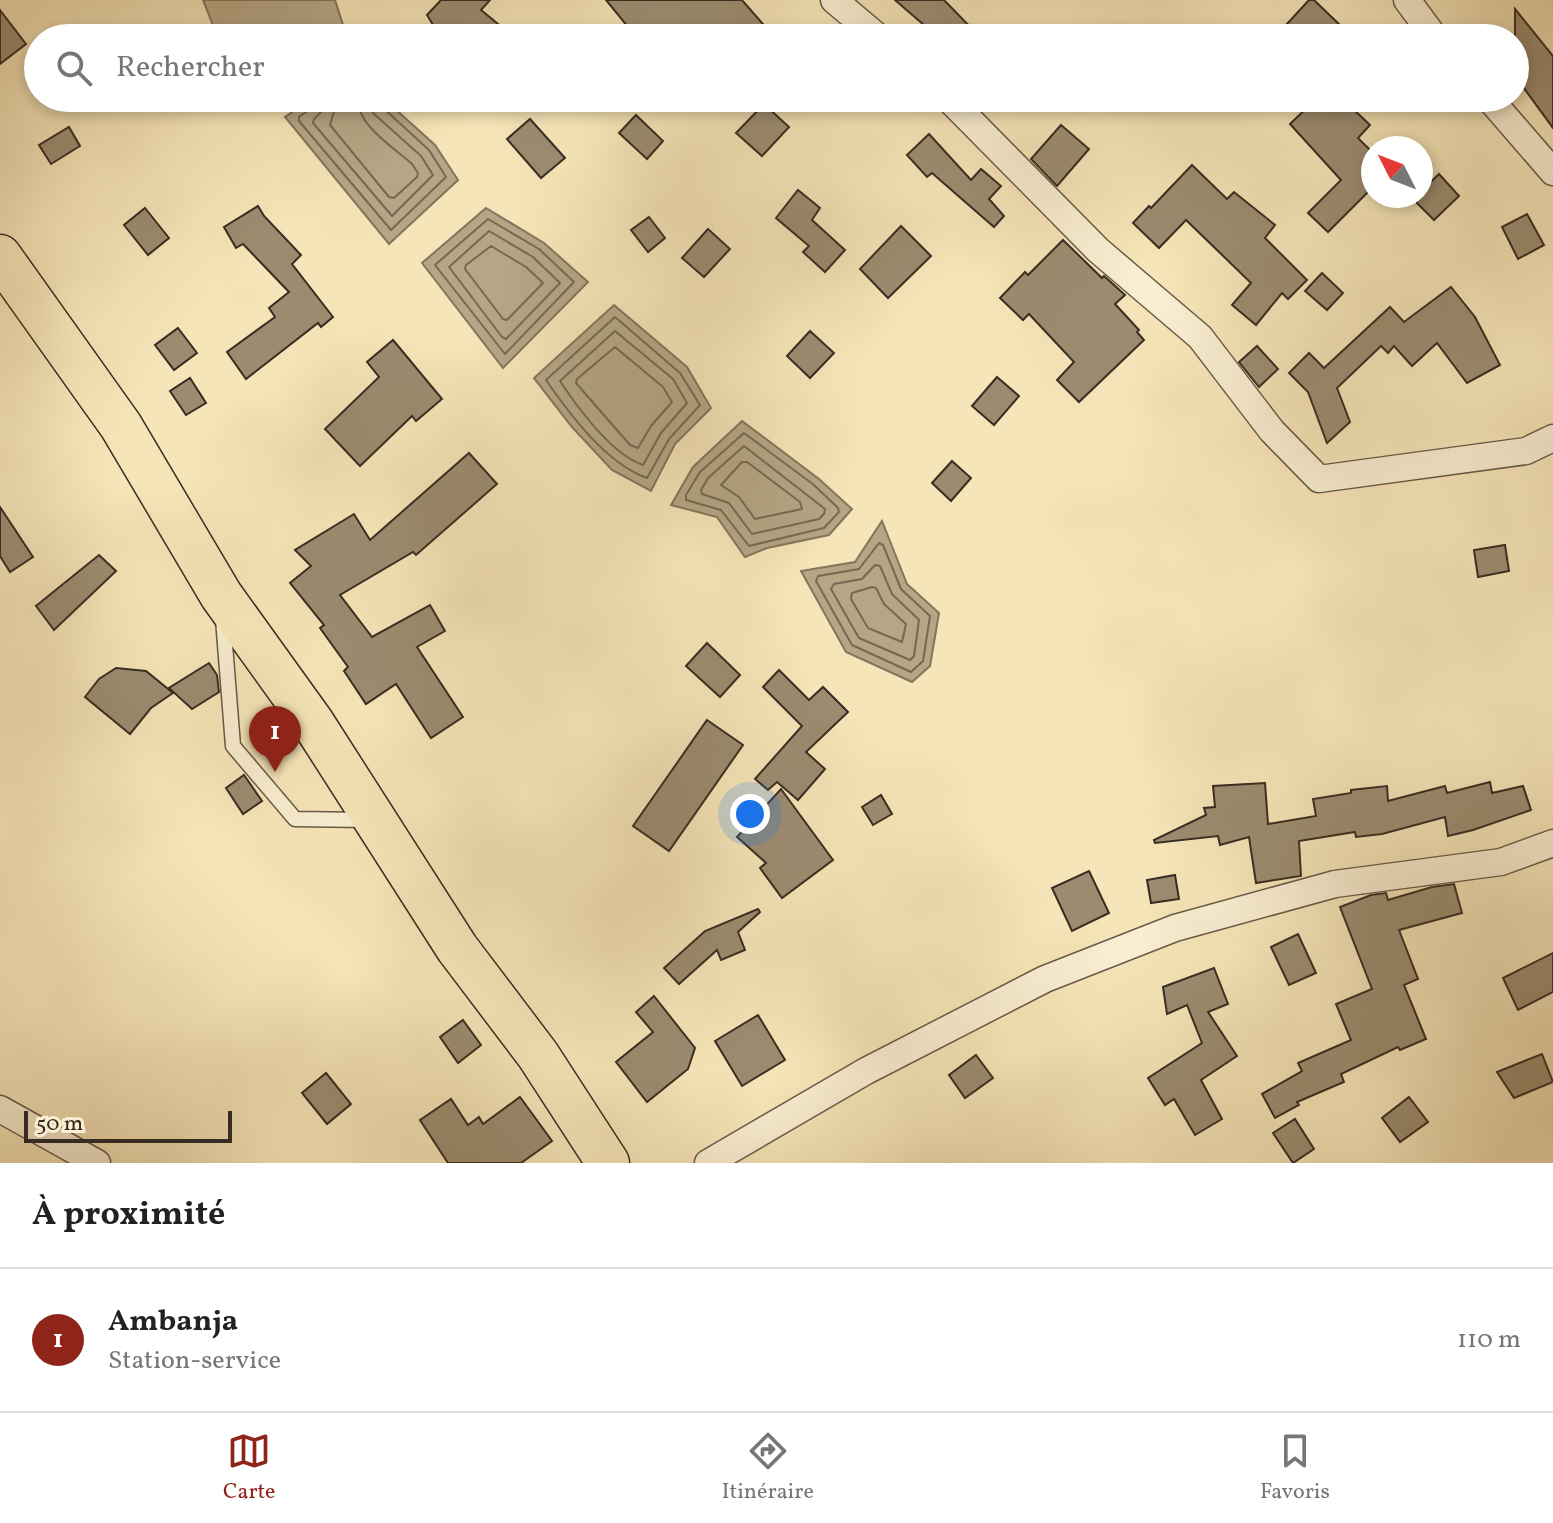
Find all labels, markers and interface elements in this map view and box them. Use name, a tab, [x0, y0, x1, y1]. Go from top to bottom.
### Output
search box	[24, 24, 1529, 112]
icon: search	[52, 46, 96, 90]
text: Rechercher	[116, 47, 265, 89]
north arrow	[1361, 136, 1433, 208]
pin: 1	[249, 706, 301, 772]
your location	[730, 794, 770, 834]
scale bar	[24, 1107, 232, 1143]
text: 50 m	[36, 1109, 83, 1140]
text: À proximité	[32, 1192, 225, 1239]
text: Ambanja	[108, 1301, 238, 1343]
text: 1	[53, 1322, 63, 1358]
text: 110 m	[1457, 1322, 1521, 1358]
text: Station-service	[108, 1343, 281, 1379]
tab: Carte	[223, 1429, 276, 1508]
tab: Itinéraire	[722, 1429, 814, 1508]
tab: Favoris	[1260, 1429, 1330, 1508]

